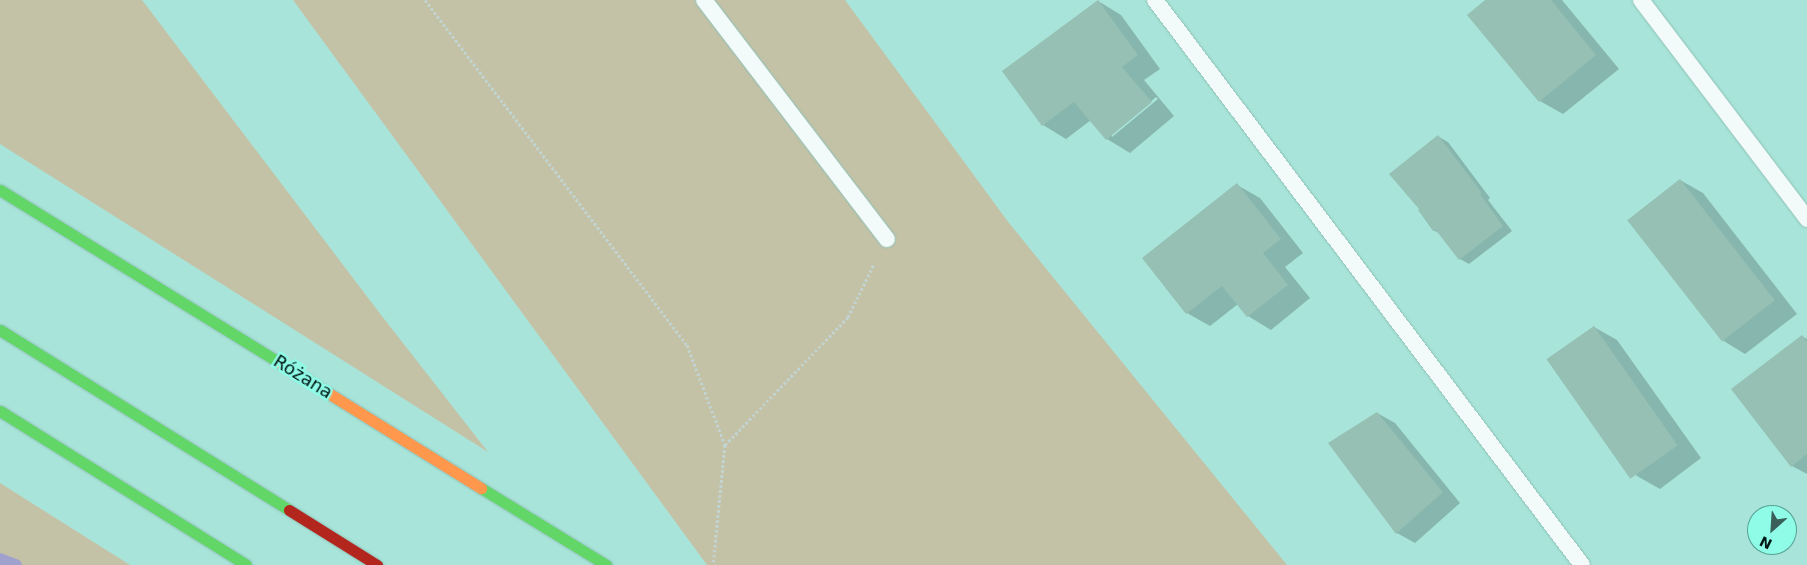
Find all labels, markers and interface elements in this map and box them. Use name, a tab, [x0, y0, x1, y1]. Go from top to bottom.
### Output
street label: Różana	[269, 350, 337, 404]
north arrow	[1747, 505, 1797, 555]
text: N	[1757, 533, 1775, 552]

